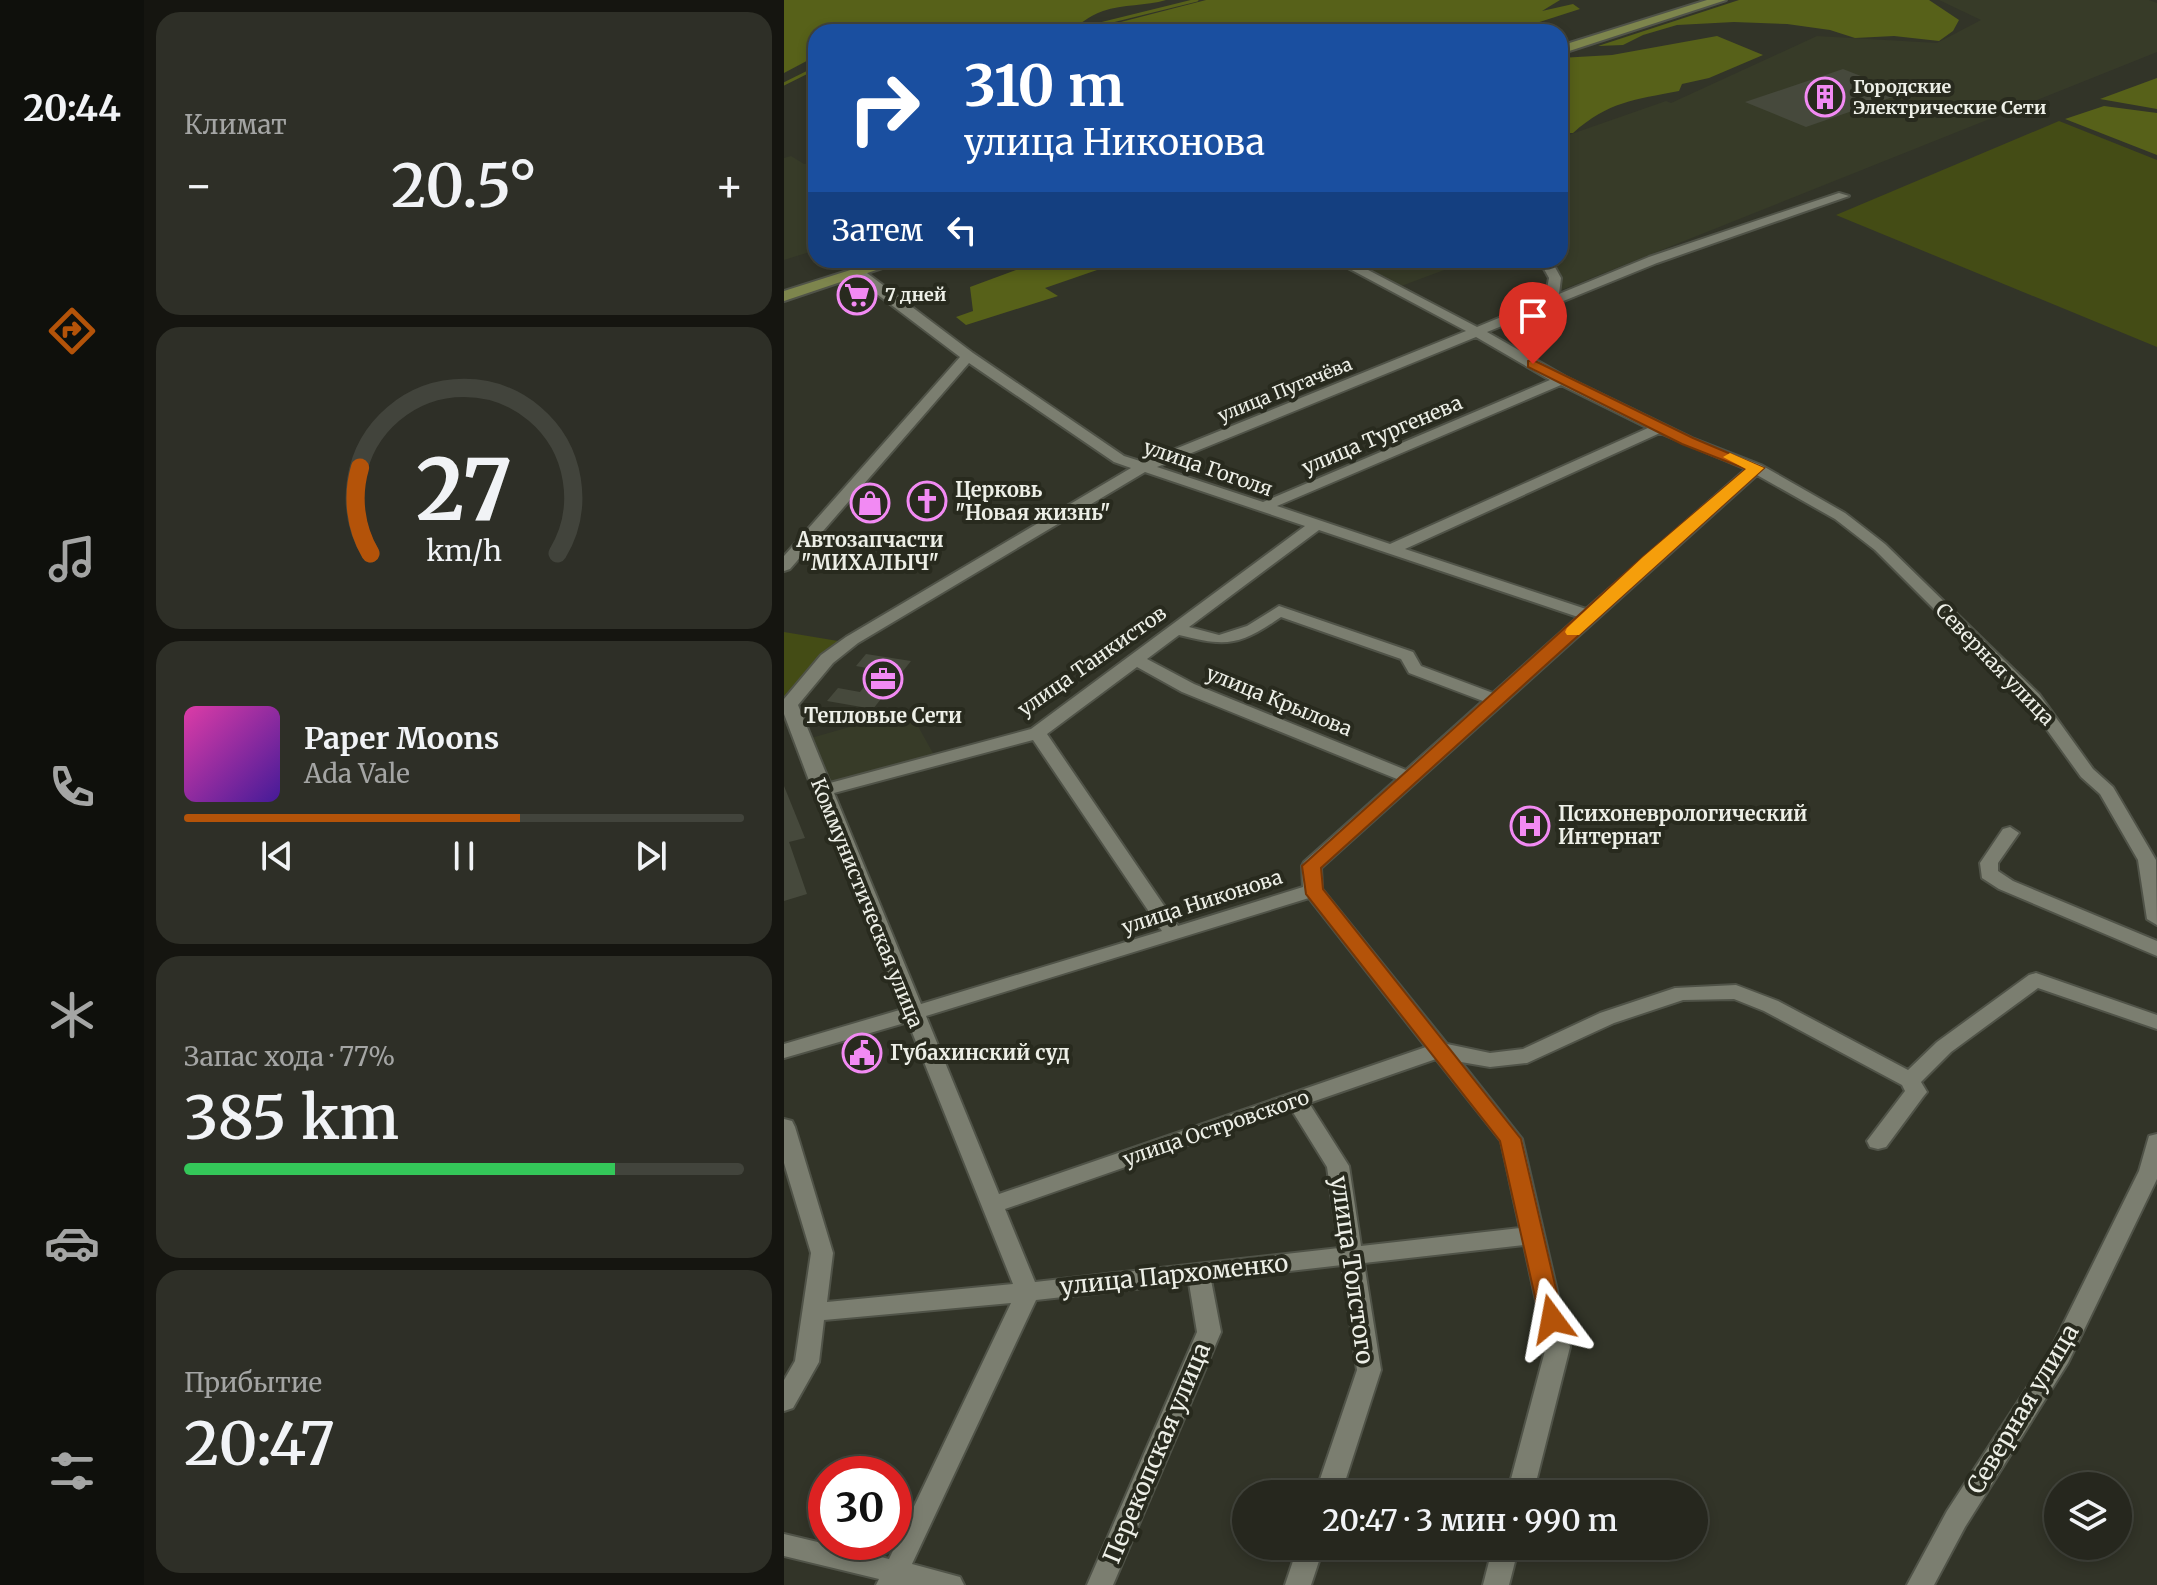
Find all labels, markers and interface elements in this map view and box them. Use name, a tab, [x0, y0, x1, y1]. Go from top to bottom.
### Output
text: 310 m	[964, 51, 1124, 121]
icon: right	[832, 56, 936, 160]
place label: Городские Электрические Сети	[1853, 75, 2047, 119]
building icon: Городские Электрические Сети	[1804, 76, 1846, 118]
text: 20:44	[23, 86, 121, 131]
text: Климат	[184, 108, 287, 141]
text: улица Никонова	[964, 120, 1265, 165]
text: 20.5°	[391, 148, 537, 223]
text: −	[184, 158, 213, 213]
text: +	[715, 158, 744, 213]
icon: left	[940, 208, 984, 252]
text: Затем	[832, 211, 924, 249]
supermarket icon: 7 дней	[836, 274, 878, 316]
pin	[1499, 282, 1567, 364]
place label: 7 дней	[885, 283, 947, 306]
icon: arrive	[1511, 294, 1555, 338]
icon: directions	[44, 303, 100, 359]
street label: улица Пугачёва	[1214, 352, 1356, 427]
street label: улица Тургенева	[1298, 389, 1466, 480]
street label: улица Гоголя	[1140, 434, 1276, 501]
text: 27	[416, 437, 512, 542]
place label: Церковь "Новая жизнь"	[955, 477, 1111, 525]
church icon: Церковь "Новая жизнь"	[906, 480, 948, 522]
shop icon: Автозапчасти "МИХАЛЫЧ"	[849, 482, 891, 524]
place label: Автозапчасти "МИХАЛЫЧ"	[795, 527, 944, 575]
icon: music	[44, 531, 100, 587]
text: km/h	[426, 533, 502, 569]
street label: Северная улица	[1931, 597, 2060, 730]
street label: улица Танкистов	[1013, 600, 1171, 721]
office icon: Тепловые Сети	[862, 658, 904, 700]
street label: улица Крылова	[1203, 660, 1356, 741]
place label: Тепловые Сети	[804, 703, 962, 728]
text: Paper Moons	[304, 719, 499, 757]
text: Ada Vale	[304, 757, 410, 790]
icon: phone	[44, 759, 100, 815]
street label: Коммунистическая улица	[806, 774, 929, 1032]
place label: Психоневрологический Интернат	[1558, 801, 1807, 849]
hospital icon: Психоневрологический Интернат	[1509, 805, 1551, 847]
icon: previous	[255, 834, 299, 878]
icon: pause	[442, 834, 486, 878]
icon: next	[629, 834, 673, 878]
street label: улица Никонова	[1118, 864, 1286, 939]
icon: climate	[44, 987, 100, 1043]
public building icon: Губахинский суд	[841, 1032, 883, 1074]
text: Запас хода · 77%	[184, 1040, 395, 1073]
place label: Губахинский суд	[890, 1040, 1070, 1065]
text: 385 km	[184, 1080, 399, 1155]
street label: улица Островского	[1119, 1084, 1313, 1171]
street label: улица Толстого	[1324, 1174, 1381, 1366]
icon: car	[44, 1215, 100, 1271]
street label: улица Пархоменко	[1058, 1247, 1290, 1302]
position arrow	[1510, 1277, 1594, 1361]
street label: Северная улица	[1960, 1318, 2086, 1499]
street label: Перекопская улица	[1096, 1338, 1217, 1568]
text: Прибытие	[184, 1366, 322, 1399]
text: 20:47	[184, 1406, 335, 1481]
icon: filters	[44, 1443, 100, 1499]
speed limit sign: 30	[808, 1456, 912, 1560]
map controls	[2044, 1472, 2132, 1560]
button: layers	[2044, 1472, 2132, 1560]
text: 20:47 · 3 мин · 990 m	[1322, 1501, 1618, 1539]

